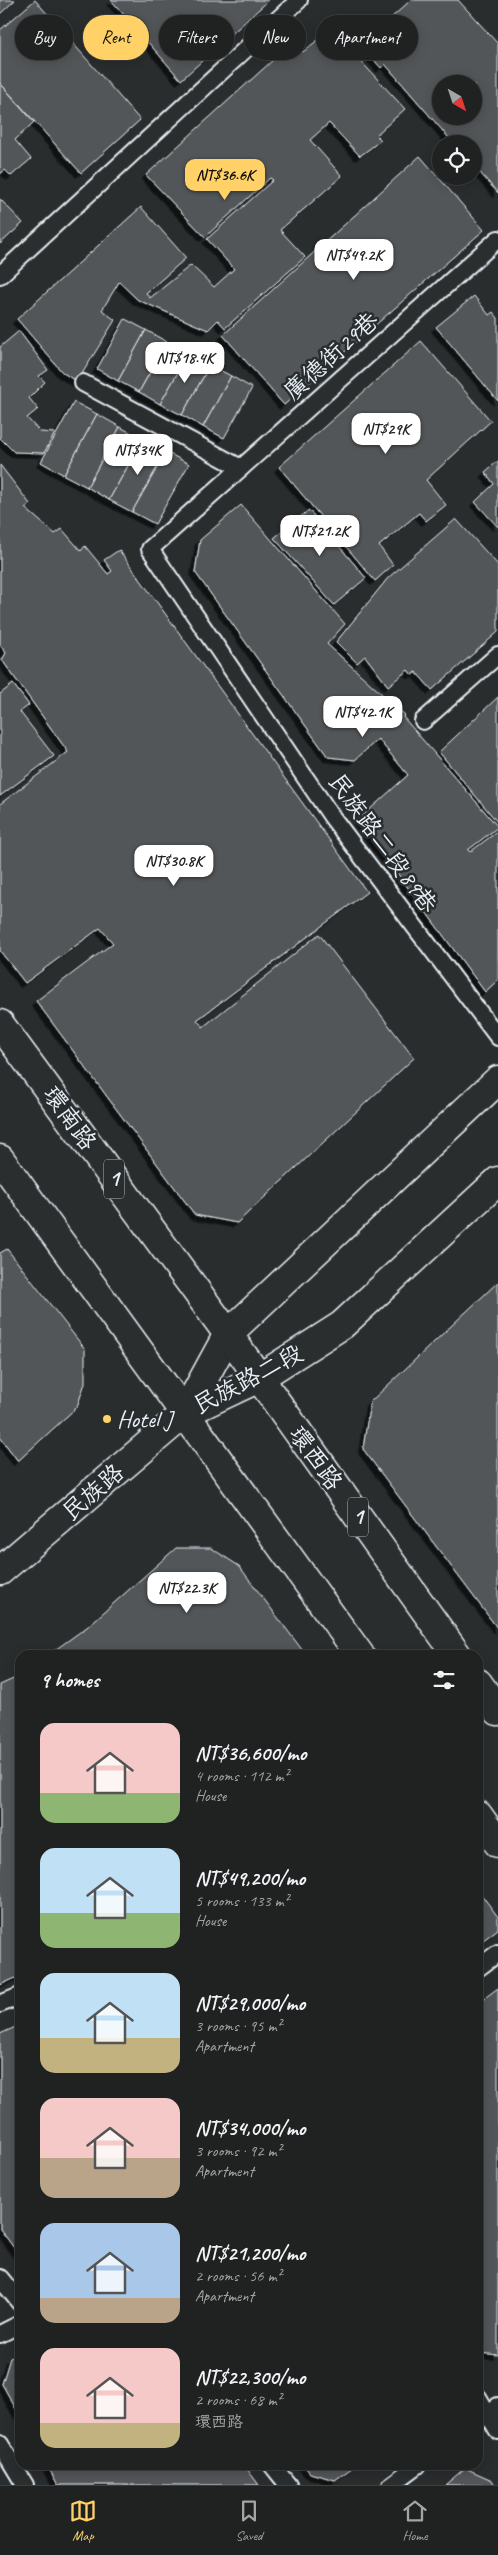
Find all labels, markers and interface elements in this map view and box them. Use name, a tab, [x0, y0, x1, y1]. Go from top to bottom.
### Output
chip: Buy	[15, 15, 73, 60]
chip: Rent	[83, 15, 149, 60]
chip: Filters	[159, 15, 234, 60]
chip: New	[244, 15, 306, 60]
chip: Apartment	[316, 15, 418, 60]
north arrow	[432, 75, 482, 125]
map controls	[432, 75, 482, 185]
button: locate	[432, 135, 482, 185]
pin: NT$36.6K	[173, 158, 277, 201]
text: NT$36.6K	[196, 165, 254, 185]
pin: NT$49.2K	[302, 238, 406, 281]
text: NT$49.2K	[325, 245, 383, 265]
street label: 廣德街29巷	[277, 306, 385, 406]
pin: NT$18.4K	[133, 342, 237, 384]
text: NT$18.4K	[156, 348, 214, 368]
pin: NT$29K	[345, 412, 427, 455]
text: NT$29K	[363, 419, 409, 439]
pin: NT$34K	[97, 434, 179, 476]
text: NT$34K	[115, 440, 161, 460]
pin: NT$21.2K	[268, 514, 372, 557]
text: NT$21.2K	[291, 521, 349, 541]
pin: NT$42.1K	[311, 696, 415, 738]
text: NT$42.1K	[334, 702, 392, 722]
street label: 民族路二段89巷	[322, 767, 444, 919]
pin: NT$30.8K	[122, 844, 226, 887]
text: NT$30.8K	[145, 851, 203, 871]
street label: 環南路	[37, 1080, 103, 1156]
road number: 1	[104, 1160, 124, 1198]
street label: 民族路二段	[188, 1338, 308, 1420]
place label: Hotel J	[117, 1404, 176, 1434]
marker: Hotel J	[101, 1413, 113, 1425]
street label: 環西路	[283, 1420, 349, 1496]
street label: 民族路	[56, 1457, 130, 1527]
road number: 1	[348, 1498, 368, 1536]
pin: NT$22.3K	[135, 1572, 239, 1614]
text: NT$22.3K	[158, 1578, 216, 1598]
icon: filters	[430, 1666, 458, 1694]
text: 9 homes	[40, 1667, 99, 1693]
text: NT$36,600/mo	[195, 1740, 306, 1766]
icon: home	[80, 1743, 140, 1803]
text: 4 rooms · 112 m²	[195, 1766, 289, 1786]
text: House	[195, 1786, 226, 1806]
text: NT$49,200/mo	[195, 1865, 305, 1891]
icon: home	[80, 1868, 140, 1928]
text: 5 rooms · 133 m²	[195, 1891, 289, 1911]
text: House	[195, 1911, 226, 1931]
text: NT$29,000/mo	[195, 1990, 305, 2016]
icon: home	[80, 1993, 140, 2053]
text: 3 rooms · 95 m²	[195, 2016, 281, 2036]
text: Apartment	[195, 2036, 254, 2056]
text: NT$34,000/mo	[195, 2115, 305, 2141]
icon: home	[80, 2118, 140, 2178]
text: 3 rooms · 92 m²	[195, 2141, 281, 2161]
text: Apartment	[195, 2161, 254, 2181]
text: NT$21,200/mo	[195, 2240, 305, 2266]
icon: home	[80, 2243, 140, 2303]
text: 2 rooms · 56 m²	[195, 2266, 281, 2286]
text: Apartment	[195, 2286, 254, 2306]
text: NT$22,300/mo	[195, 2364, 305, 2390]
icon: home	[80, 2368, 140, 2428]
text: 2 rooms · 68 m²	[195, 2390, 281, 2410]
text: 環西路	[195, 2412, 243, 2432]
tab: Map	[69, 2497, 97, 2544]
tab: Saved	[235, 2497, 263, 2544]
tab: Home	[401, 2497, 429, 2544]

